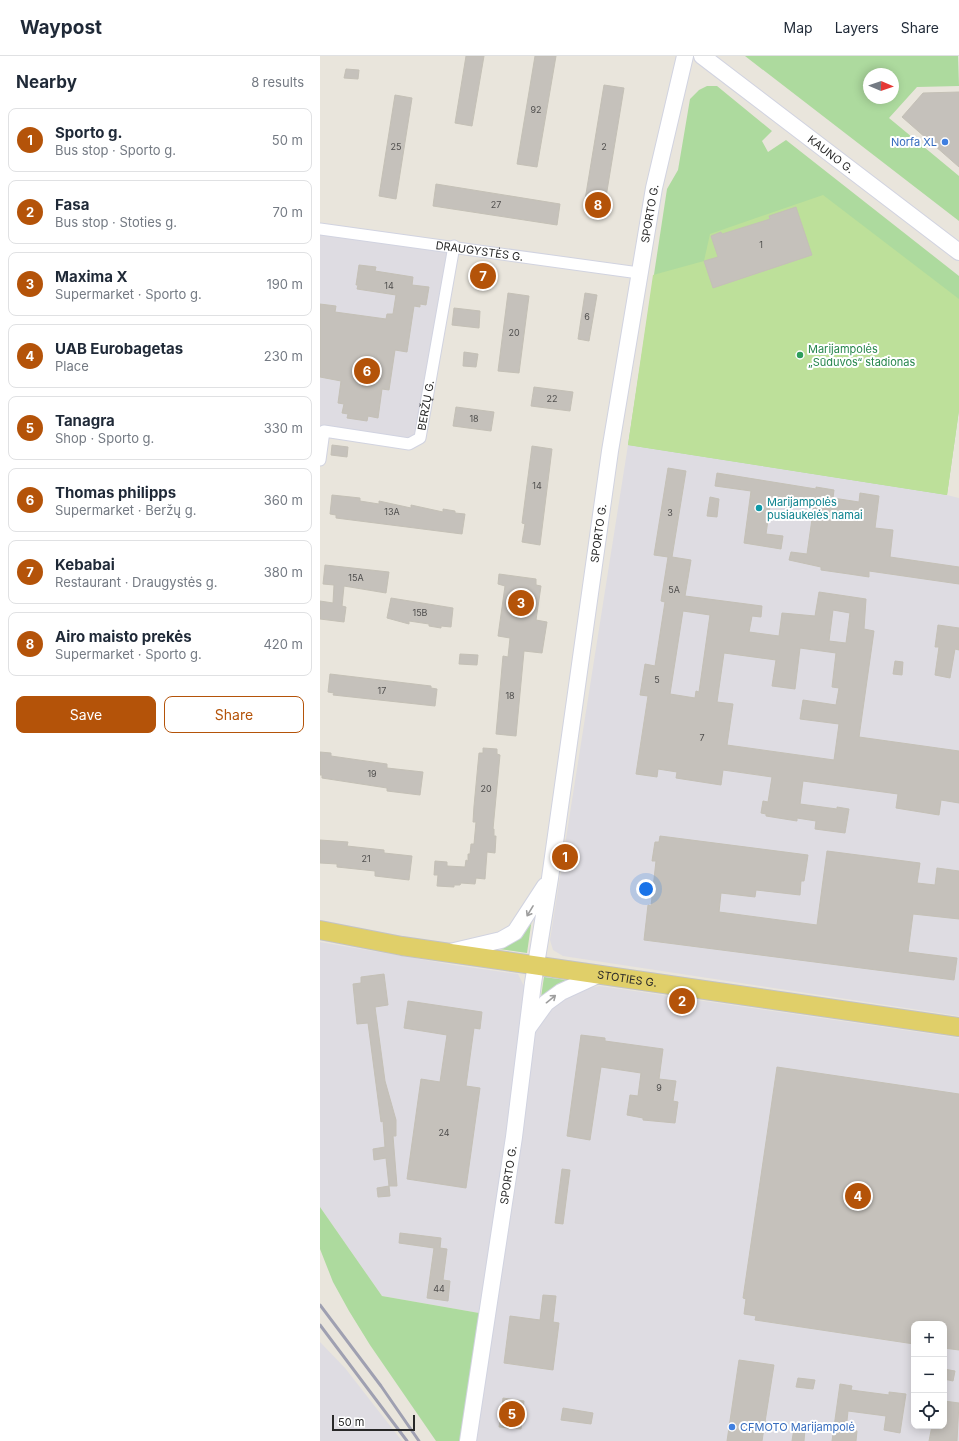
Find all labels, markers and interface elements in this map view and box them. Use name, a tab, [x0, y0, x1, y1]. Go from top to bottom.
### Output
text: Waypost	[20, 16, 102, 39]
text: Map	[784, 19, 813, 36]
text: Layers	[835, 19, 879, 36]
text: Share	[901, 19, 939, 36]
north arrow	[863, 68, 899, 104]
text: Nearby	[16, 72, 77, 92]
text: 8 results	[251, 74, 304, 90]
house number: 92	[530, 104, 542, 115]
text: Sporto g.	[55, 123, 122, 142]
text: 1	[27, 132, 33, 148]
text: 50 m	[272, 132, 303, 148]
street label: KAUNO G.	[805, 132, 857, 176]
place label: Norfa XL	[891, 135, 937, 149]
marker: Norfa XL	[940, 137, 950, 147]
house number: 25	[391, 141, 401, 152]
house number: 2	[601, 141, 607, 152]
text: Bus stop · Sporto g.	[55, 142, 176, 158]
street label: SPORTO G.	[638, 183, 662, 244]
pin: 8	[585, 190, 611, 220]
text: Fasa	[55, 195, 89, 214]
house number: 27	[491, 199, 501, 210]
text: 2	[26, 204, 34, 220]
text: 70 m	[273, 204, 303, 220]
text: Bus stop · Stoties g.	[55, 214, 177, 230]
street label: DRAUGYSTĖS G.	[435, 238, 524, 264]
house number: 1	[759, 239, 763, 250]
pin: 7	[470, 261, 496, 291]
text: Maxima X	[55, 267, 127, 286]
text: 3	[26, 276, 34, 292]
text: 190 m	[266, 276, 303, 292]
house number: 14	[384, 280, 394, 291]
text: Supermarket · Sporto g.	[55, 286, 202, 302]
house number: 6	[584, 311, 590, 322]
house number: 20	[508, 327, 520, 338]
text: UAB Eurobagetas	[55, 339, 183, 358]
place label: Marijampolės „Sūduvos“ stadionas	[808, 342, 915, 369]
text: 4	[26, 348, 34, 364]
text: 230 m	[264, 348, 303, 364]
marker: Marijampolės „Sūduvos“ stadionas	[795, 350, 805, 360]
pin: 6	[354, 356, 380, 386]
text: Place	[55, 358, 89, 374]
street label: BERŽŲ G.	[414, 379, 437, 431]
house number: 22	[547, 393, 557, 404]
text: Tanagra	[55, 411, 115, 430]
house number: 18	[469, 413, 479, 424]
text: 5	[26, 420, 34, 436]
text: 330 m	[264, 420, 303, 436]
text: Shop · Sporto g.	[55, 430, 154, 446]
house number: 14	[532, 480, 542, 491]
text: Thomas philipps	[55, 483, 176, 502]
text: 6	[26, 492, 34, 508]
text: 360 m	[264, 492, 303, 508]
place label: Marijampolės pusiaukelės namai	[767, 495, 863, 522]
text: Supermarket · Beržų g.	[55, 502, 196, 518]
street label: SPORTO G.	[587, 503, 609, 564]
marker: Marijampolės pusiaukelės namai	[754, 503, 764, 513]
house number: 13A	[384, 506, 400, 517]
house number: 3	[667, 507, 673, 518]
text: Kebabai	[55, 555, 115, 574]
text: 7	[26, 564, 34, 580]
text: 380 m	[264, 564, 303, 580]
house number: 15A	[348, 572, 364, 583]
text: Restaurant · Draugystės g.	[55, 574, 217, 590]
house number: 5A	[668, 584, 680, 595]
pin: 3	[508, 588, 534, 618]
house number: 15B	[412, 607, 428, 618]
text: Airo maisto prekės	[55, 627, 192, 646]
text: 8	[26, 636, 34, 652]
text: 420 m	[263, 636, 303, 652]
text: Supermarket · Sporto g.	[55, 646, 202, 662]
house number: 5	[654, 674, 660, 685]
house number: 17	[378, 685, 386, 696]
house number: 18	[505, 690, 515, 701]
button: Save	[16, 696, 156, 733]
button: Share	[164, 696, 304, 733]
house number: 7	[699, 732, 705, 743]
house number: 19	[367, 768, 377, 779]
house number: 20	[480, 783, 492, 794]
pin: 1	[552, 842, 578, 872]
house number: 21	[361, 853, 371, 864]
your location	[636, 879, 656, 899]
one-way arrow	[525, 905, 533, 917]
street label: STOTIES G.	[596, 967, 658, 990]
pin: 2	[669, 986, 695, 1016]
one-way arrow	[546, 995, 557, 1003]
house number: 9	[656, 1082, 662, 1093]
house number: 24	[438, 1127, 450, 1138]
street label: SPORTO G.	[497, 1145, 520, 1205]
pin: 4	[845, 1181, 871, 1211]
house number: 44	[433, 1283, 445, 1294]
map controls	[911, 1321, 947, 1429]
button: +	[911, 1321, 947, 1357]
button: −	[911, 1357, 947, 1393]
button: locate	[911, 1393, 947, 1429]
pin: 5	[499, 1399, 525, 1429]
scale bar	[332, 1413, 415, 1432]
text: 50 m	[338, 1415, 364, 1429]
place label: CFMOTO Marijampolė	[740, 1420, 855, 1434]
marker: CFMOTO Marijampolė	[727, 1422, 737, 1432]

